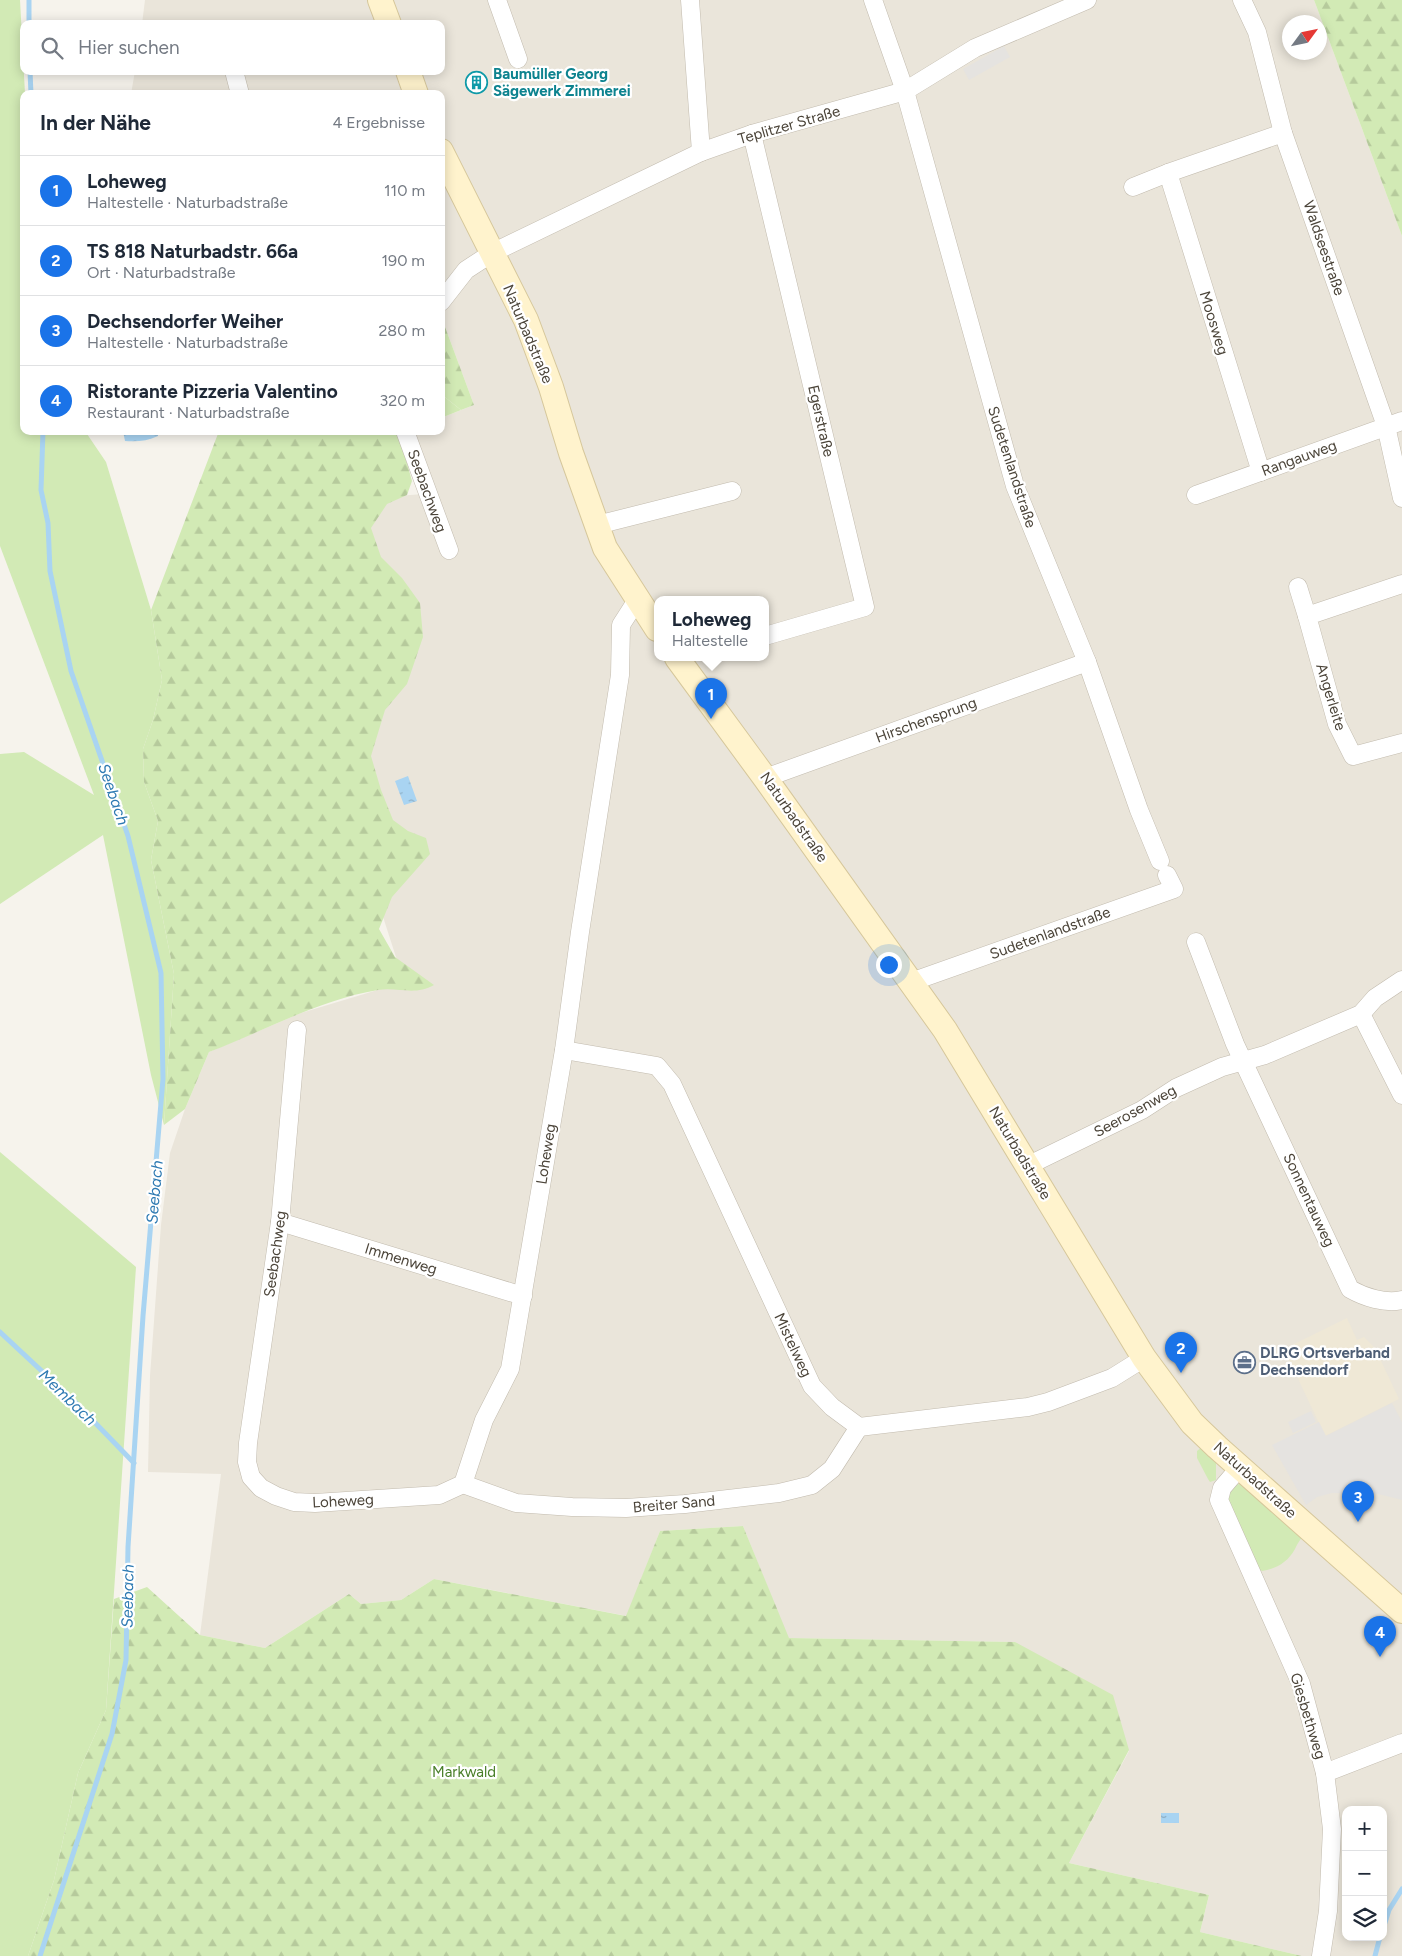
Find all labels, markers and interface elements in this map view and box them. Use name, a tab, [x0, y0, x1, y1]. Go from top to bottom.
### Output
north arrow	[1282, 15, 1327, 60]
search box	[20, 20, 445, 75]
icon: search	[38, 34, 66, 62]
text: Hier suchen	[78, 36, 179, 59]
place label: Baumüller Georg Sägewerk Zimmerei	[493, 65, 631, 100]
building icon: Baumüller Georg Sägewerk Zimmerei	[465, 71, 489, 95]
street label: Teplitzer Straße	[736, 102, 842, 148]
text: In der Nähe	[40, 110, 151, 135]
text: 4 Ergebnisse	[332, 113, 425, 132]
text: Loheweg	[87, 170, 167, 193]
text: 1	[53, 181, 59, 200]
text: 110 m	[384, 181, 425, 200]
text: Haltestelle · Naturbadstraße	[87, 193, 288, 212]
street label: Waldseestraße	[1299, 198, 1349, 298]
text: TS 818 Naturbadstr. 66a	[87, 240, 298, 263]
text: 2	[51, 251, 61, 270]
text: 190 m	[382, 251, 425, 270]
text: Ort · Naturbadstraße	[87, 263, 236, 282]
street label: Naturbadstraße	[499, 282, 557, 386]
street label: Moosweg	[1196, 289, 1232, 357]
text: Dechsendorfer Weiher	[87, 310, 283, 333]
text: 3	[52, 321, 60, 340]
text: 280 m	[378, 321, 425, 340]
text: Haltestelle · Naturbadstraße	[87, 333, 288, 352]
text: Ristorante Pizzeria Valentino	[87, 380, 338, 403]
street label: Egerstraße	[804, 383, 838, 459]
text: 4	[51, 391, 61, 410]
text: 320 m	[380, 391, 425, 410]
text: Restaurant · Naturbadstraße	[87, 403, 290, 422]
street label: Sudetenlandstraße	[984, 404, 1040, 530]
street label: Rangauweg	[1259, 436, 1339, 480]
street label: Seebachweg	[404, 447, 450, 535]
popup	[654, 596, 769, 661]
text: Loheweg	[672, 608, 751, 631]
text: Haltestelle	[672, 631, 748, 650]
street label: Angerleite	[1312, 661, 1350, 733]
pin: 1	[695, 678, 727, 719]
street label: Hirschensprung	[873, 693, 979, 747]
water label: Seebach	[94, 761, 133, 827]
street label: Naturbadstraße	[756, 769, 832, 865]
street label: Sudetenlandstraße	[987, 903, 1113, 963]
your location	[876, 952, 902, 978]
street label: Seerosenweg	[1091, 1081, 1179, 1141]
street label: Naturbadstraße	[985, 1103, 1055, 1203]
street label: Loheweg	[532, 1122, 560, 1186]
street label: Sonnentauweg	[1279, 1150, 1339, 1250]
water label: Seebach	[142, 1159, 167, 1225]
street label: Seebachweg	[260, 1210, 290, 1298]
street label: Immenweg	[363, 1239, 439, 1279]
street label: Mistelweg	[770, 1310, 816, 1380]
pin: 2	[1165, 1332, 1197, 1373]
place label: DLRG Ortsverband Dechsendorf	[1260, 1344, 1390, 1379]
office icon: DLRG Ortsverband Dechsendorf	[1232, 1350, 1256, 1374]
water label: Membach	[35, 1365, 100, 1429]
street label: Naturbadstraße	[1210, 1438, 1300, 1522]
pin: 3	[1342, 1481, 1374, 1522]
street label: Loheweg	[312, 1490, 374, 1512]
street label: Breiter Sand	[632, 1491, 716, 1517]
water label: Seebach	[117, 1564, 138, 1628]
pin: 4	[1364, 1616, 1396, 1657]
street label: Giesbethweg	[1286, 1671, 1330, 1761]
park label: Markwald	[432, 1763, 496, 1781]
map controls	[1342, 1806, 1387, 1941]
button: +	[1342, 1806, 1387, 1851]
button: −	[1342, 1851, 1387, 1896]
button: layers	[1342, 1896, 1387, 1941]

